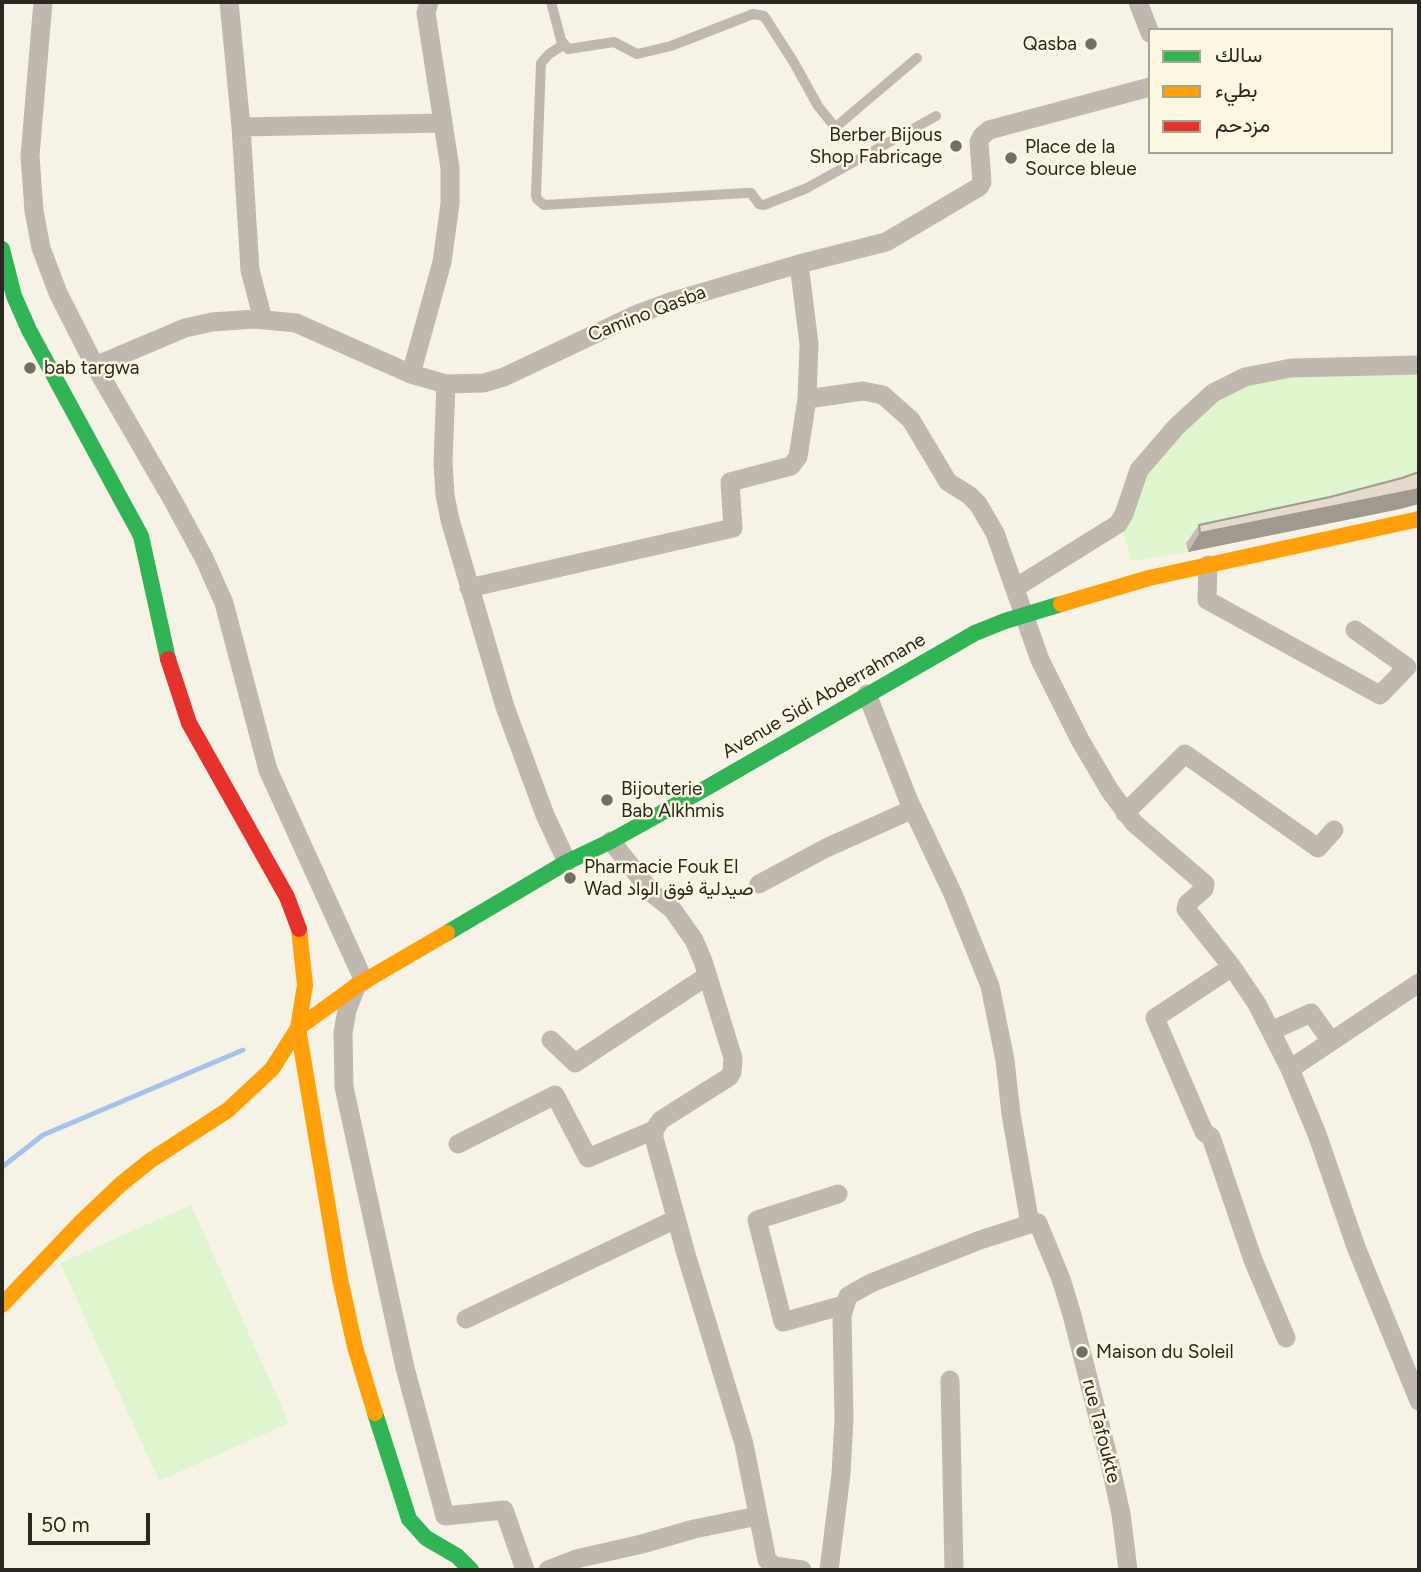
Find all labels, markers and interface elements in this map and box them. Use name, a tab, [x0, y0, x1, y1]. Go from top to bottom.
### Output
legend	[1148, 28, 1393, 154]
place label: Qasba	[1023, 33, 1077, 55]
marker: Qasba	[1083, 36, 1099, 52]
text: سالك	[1215, 42, 1262, 67]
text: بطيء	[1215, 77, 1258, 102]
text: مزدحم	[1215, 112, 1270, 137]
place label: Berber Bijous Shop Fabricage	[809, 124, 942, 168]
place label: Place de la Source bleue	[1025, 136, 1137, 180]
marker: Berber Bijous Shop Fabricage	[948, 138, 964, 154]
marker: Place de la Source bleue	[1003, 150, 1019, 166]
street label: Camino Qasba	[585, 281, 709, 347]
place label: bab targwa	[44, 357, 139, 379]
marker: bab targwa	[22, 360, 38, 376]
street label: Avenue Sidi Abderrahmane	[718, 628, 930, 764]
place label: Bijouterie Bab Alkhmis	[621, 778, 724, 822]
marker: Bijouterie Bab Alkhmis	[599, 792, 615, 808]
place label: Pharmacie Fouk El Wad صيدلية فوق الواد	[584, 856, 754, 900]
marker: Pharmacie Fouk El Wad صيدلية فوق الواد	[562, 870, 578, 886]
place label: Maison du Soleil	[1096, 1341, 1234, 1363]
marker: Maison du Soleil	[1074, 1344, 1090, 1360]
street label: rue Tafoukte	[1077, 1377, 1125, 1485]
scale bar	[32, 1498, 154, 1542]
text: 50 m	[41, 1512, 90, 1537]

